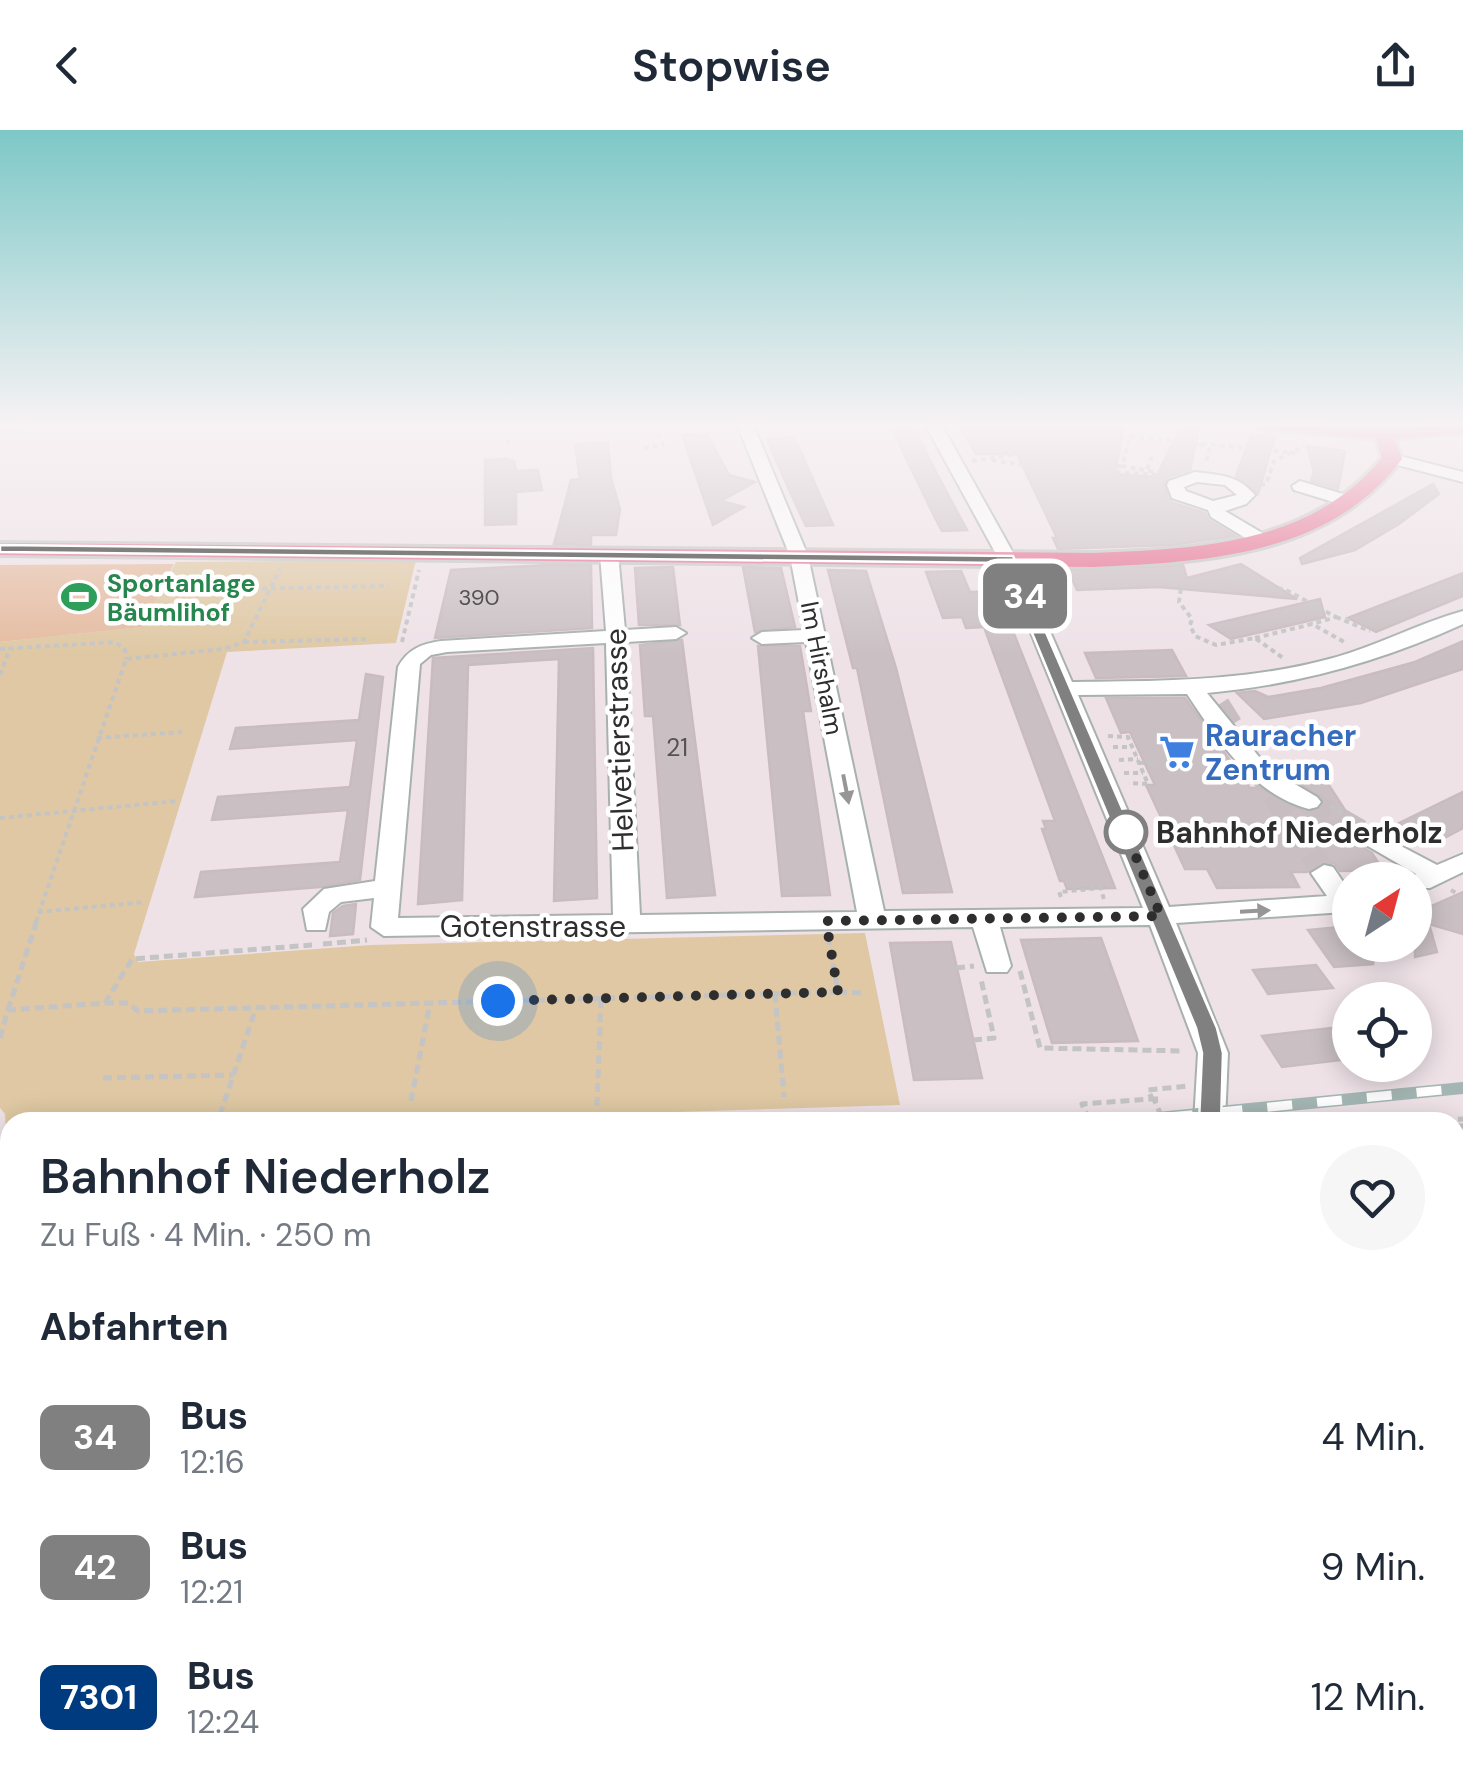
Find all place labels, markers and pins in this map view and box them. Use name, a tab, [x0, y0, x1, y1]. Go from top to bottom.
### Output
place label: Sportanlage Bäumlihof	[107, 567, 256, 629]
sports icon: Sportanlage Bäumlihof	[60, 578, 98, 616]
place label: Rauracher Zentrum	[1205, 716, 1356, 789]
supermarket icon: Rauracher Zentrum	[1158, 733, 1196, 771]
marker: Bahnhof Niederholz	[1105, 811, 1147, 853]
place label: Bahnhof Niederholz	[1156, 813, 1442, 852]

